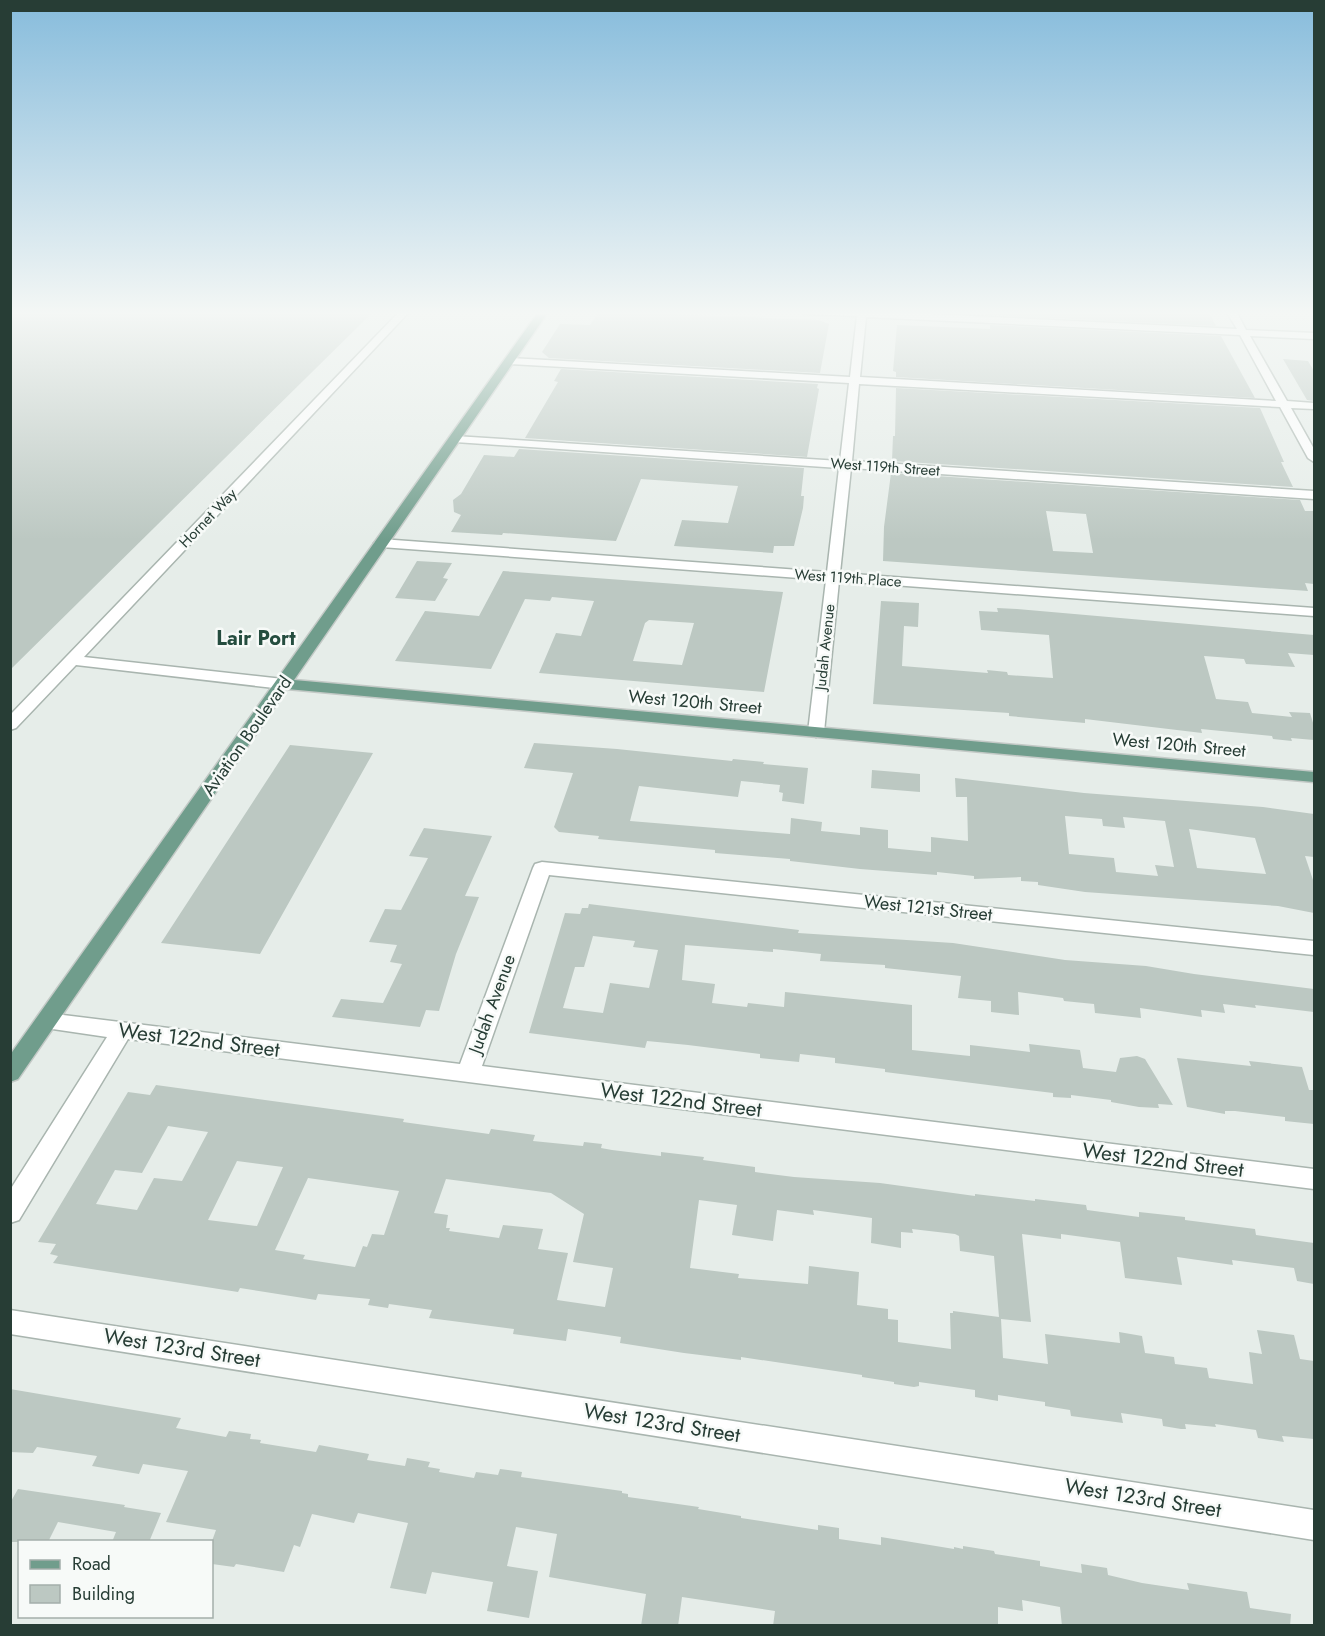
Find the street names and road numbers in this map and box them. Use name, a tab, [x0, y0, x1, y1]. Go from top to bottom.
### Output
street label: West 119th Street	[830, 452, 941, 482]
street label: Hornet Way	[174, 483, 242, 553]
street label: West 119th Place	[794, 563, 903, 593]
street label: Judah Avenue	[809, 603, 840, 693]
street label: Aviation Boulevard	[196, 671, 298, 801]
street label: West 120th Street	[627, 683, 763, 721]
street label: West 120th Street	[1111, 726, 1247, 764]
street label: West 121st Street	[862, 888, 994, 928]
street label: Judah Avenue	[461, 951, 522, 1059]
street label: West 122nd Street	[117, 1015, 281, 1065]
street label: West 122nd Street	[599, 1075, 763, 1125]
street label: West 122nd Street	[1081, 1135, 1245, 1185]
street label: West 123rd Street	[102, 1321, 262, 1375]
street label: West 123rd Street	[582, 1396, 742, 1450]
street label: West 123rd Street	[1063, 1471, 1223, 1525]

